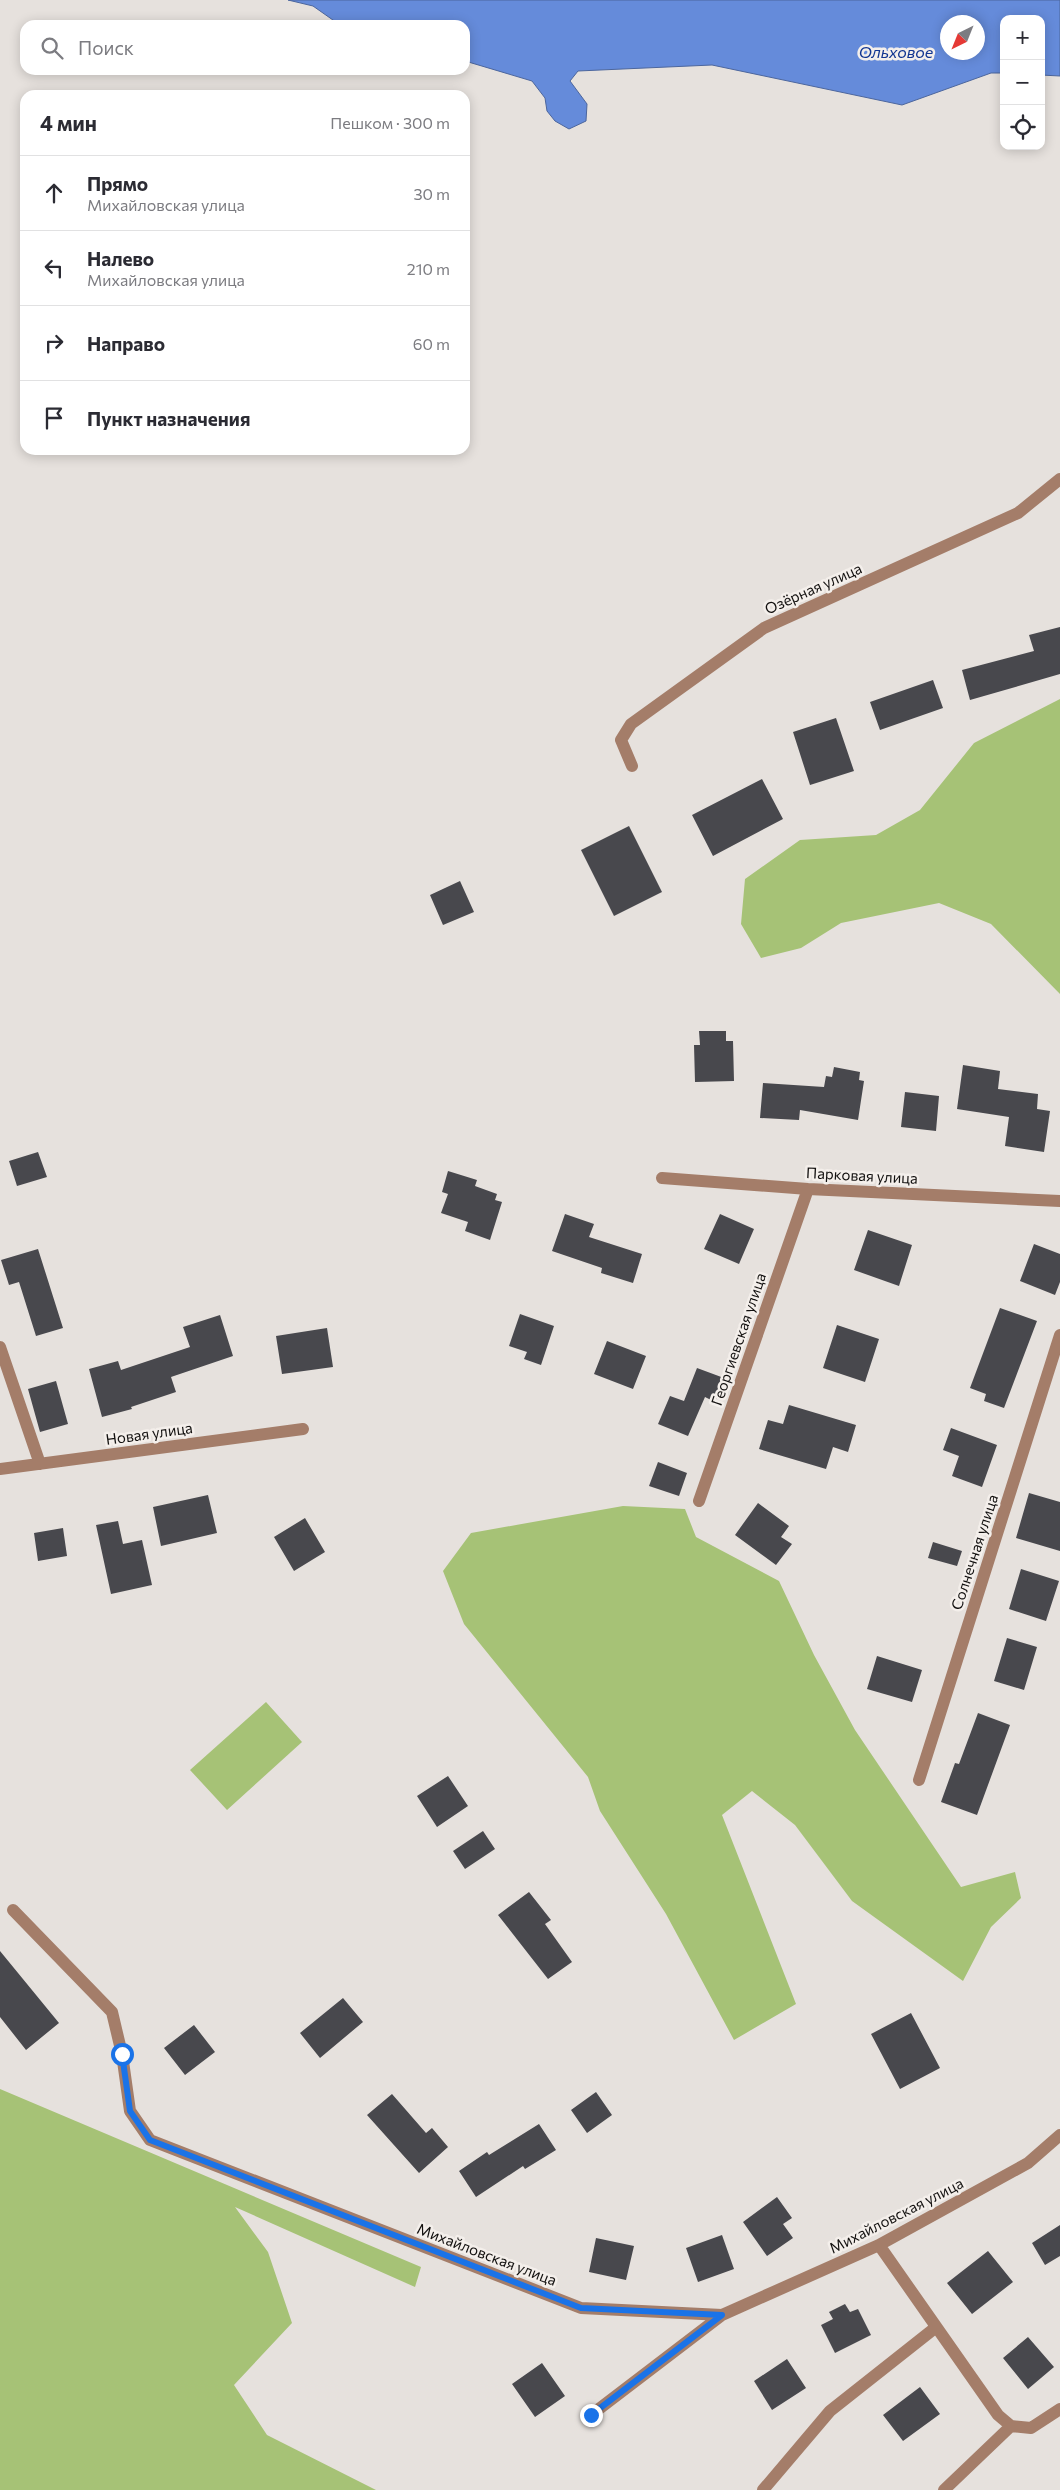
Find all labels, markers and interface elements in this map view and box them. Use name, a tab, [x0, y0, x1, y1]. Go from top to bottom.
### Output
north arrow	[940, 15, 985, 60]
map controls	[1000, 15, 1045, 150]
button: +	[1000, 15, 1045, 60]
search box	[20, 20, 470, 75]
icon: search	[38, 34, 66, 62]
text: Поиск	[78, 36, 134, 59]
water label: Ольховое	[859, 42, 934, 61]
button: −	[1000, 60, 1045, 105]
button: locate	[1000, 105, 1045, 150]
text: 4 мин	[40, 110, 97, 135]
text: Пешком · 300 m	[330, 113, 450, 132]
text: Прямо	[87, 172, 148, 195]
icon: ahead	[40, 179, 68, 207]
text: 30 m	[413, 184, 450, 203]
text: Михайловская улица	[87, 195, 245, 214]
text: Налево	[87, 247, 154, 270]
icon: left	[40, 254, 68, 282]
text: 210 m	[407, 259, 450, 278]
text: Михайловская улица	[87, 270, 245, 289]
icon: right	[40, 329, 68, 357]
text: Направо	[87, 332, 165, 355]
text: 60 m	[413, 334, 450, 353]
icon: arrive	[40, 404, 68, 432]
text: Пункт назначения	[87, 407, 250, 430]
street label: Озёрная улица	[762, 559, 864, 617]
street label: Парковая улица	[806, 1163, 918, 1187]
street label: Георгиевская улица	[707, 1270, 769, 1408]
street label: Новая улица	[104, 1418, 194, 1448]
street label: Солнечная улица	[947, 1492, 1001, 1612]
route start	[111, 2043, 134, 2066]
street label: Михайловская улица	[826, 2173, 966, 2257]
street label: Михайловская улица	[415, 2219, 559, 2289]
route end	[580, 2404, 603, 2427]

